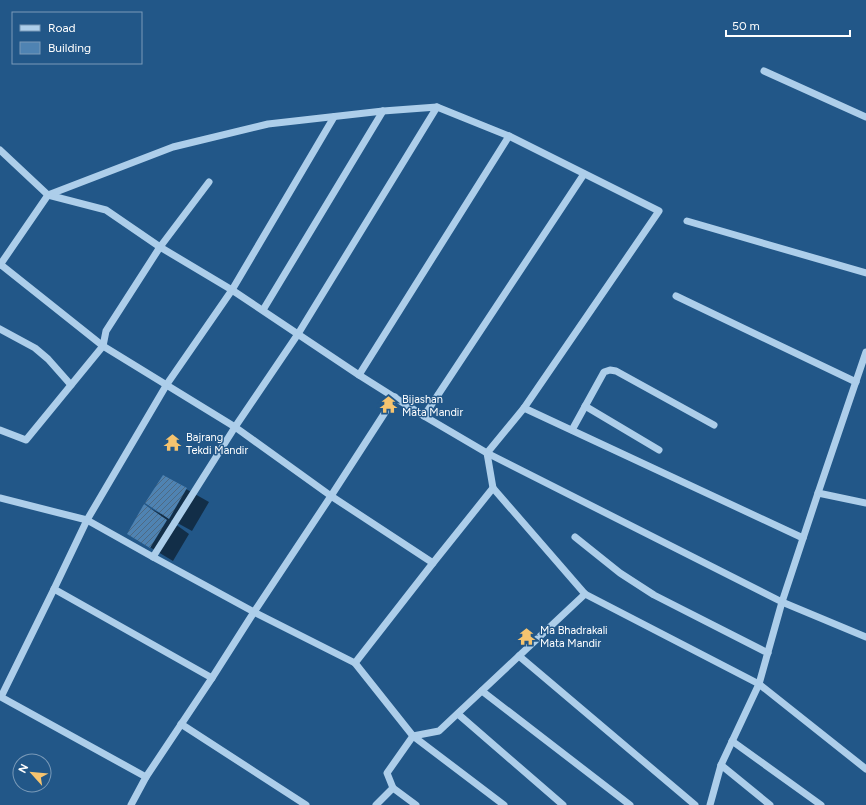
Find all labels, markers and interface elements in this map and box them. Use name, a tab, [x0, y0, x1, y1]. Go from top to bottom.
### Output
legend	[12, 12, 142, 64]
scale bar	[726, 12, 850, 38]
text: 50 m	[732, 19, 760, 33]
text: Road	[48, 21, 76, 35]
text: Building	[48, 41, 91, 55]
place label: Bijashan Mata Mandir	[402, 393, 463, 419]
temple icon: Bijashan Mata Mandir	[379, 395, 399, 415]
place label: Bajrang Tekdi Mandir	[186, 431, 248, 457]
temple icon: Bajrang Tekdi Mandir	[163, 433, 183, 453]
place label: Ma Bhadrakali Mata Mandir	[540, 624, 608, 650]
temple icon: Ma Bhadrakali Mata Mandir	[517, 626, 537, 646]
north arrow	[12, 753, 52, 793]
text: N	[16, 762, 31, 775]

